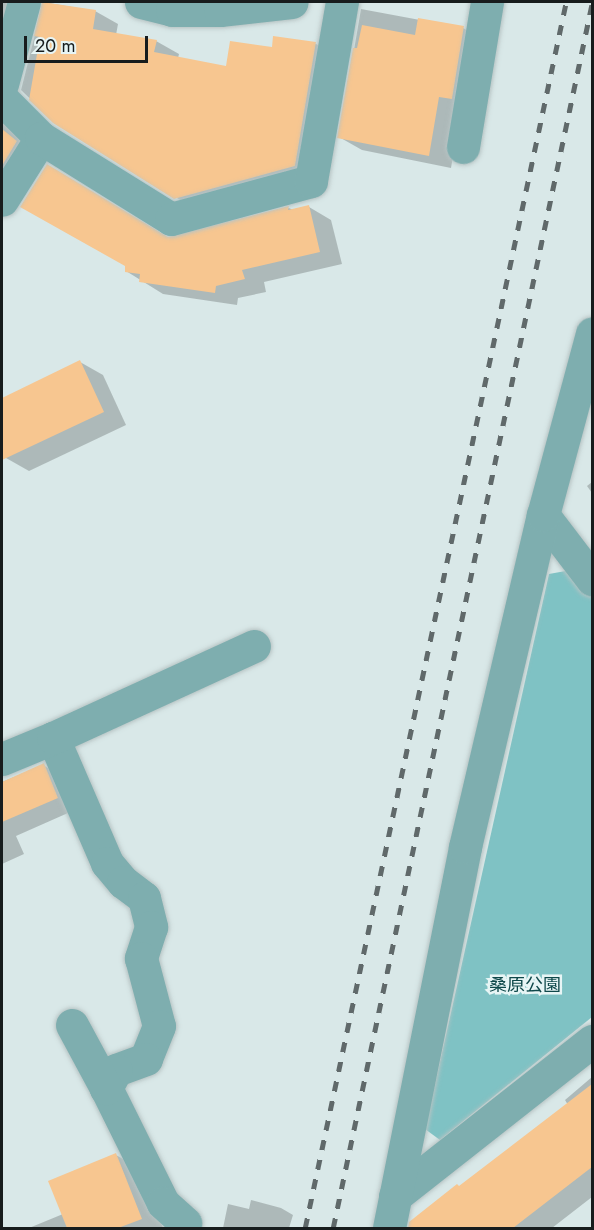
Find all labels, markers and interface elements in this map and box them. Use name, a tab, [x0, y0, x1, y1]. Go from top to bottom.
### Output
scale bar	[27, 24, 152, 62]
text: 20 m	[35, 33, 75, 59]
park label: 桑原公園	[489, 974, 561, 996]

